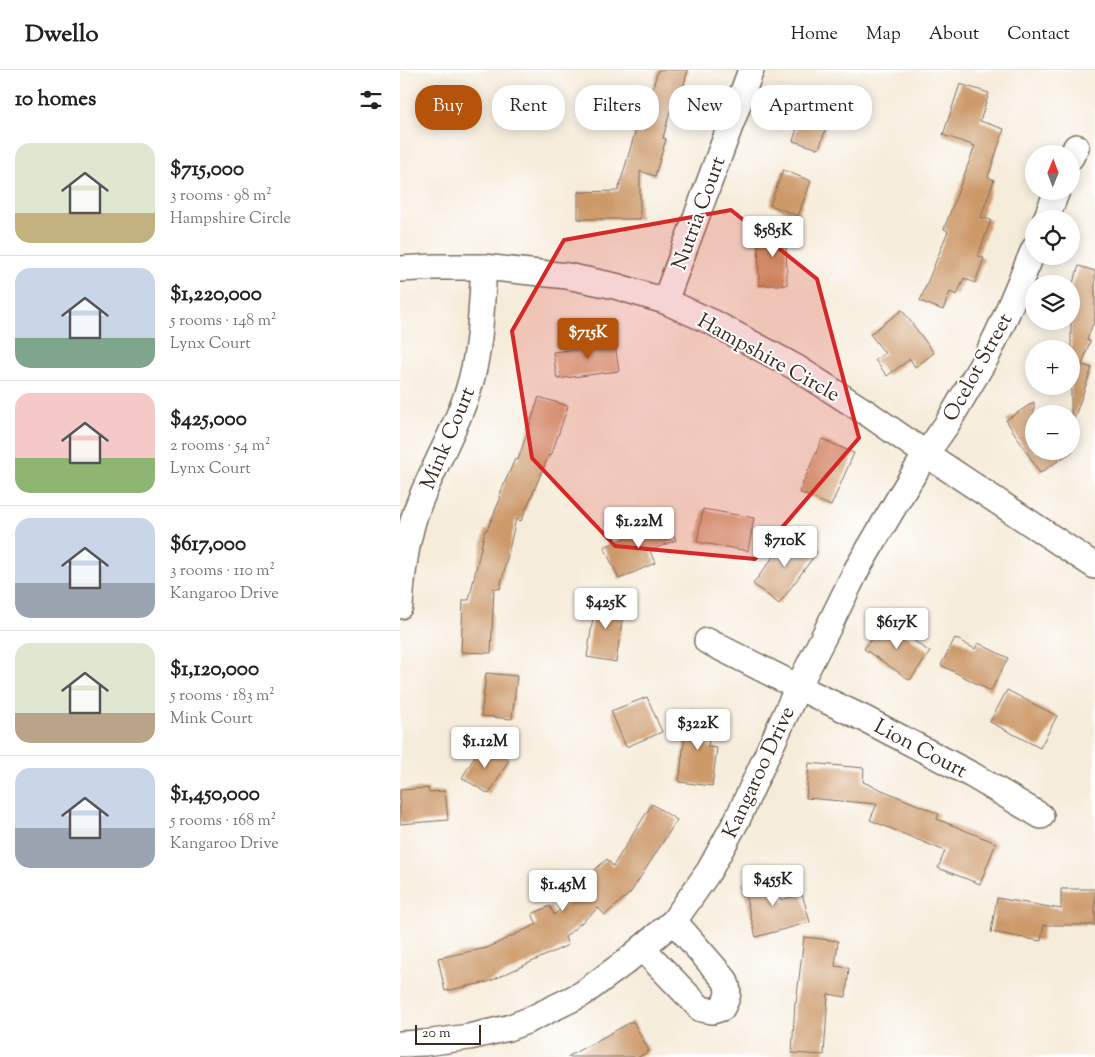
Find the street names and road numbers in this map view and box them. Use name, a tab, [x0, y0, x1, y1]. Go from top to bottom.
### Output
street label: Nutria Court	[665, 153, 734, 275]
street label: Hampshire Circle	[691, 307, 845, 410]
street label: Ocelot Street	[937, 308, 1021, 428]
street label: Mink Court	[414, 383, 484, 495]
street label: Kangaroo Drive	[716, 702, 804, 844]
street label: Lion Court	[868, 713, 972, 787]

